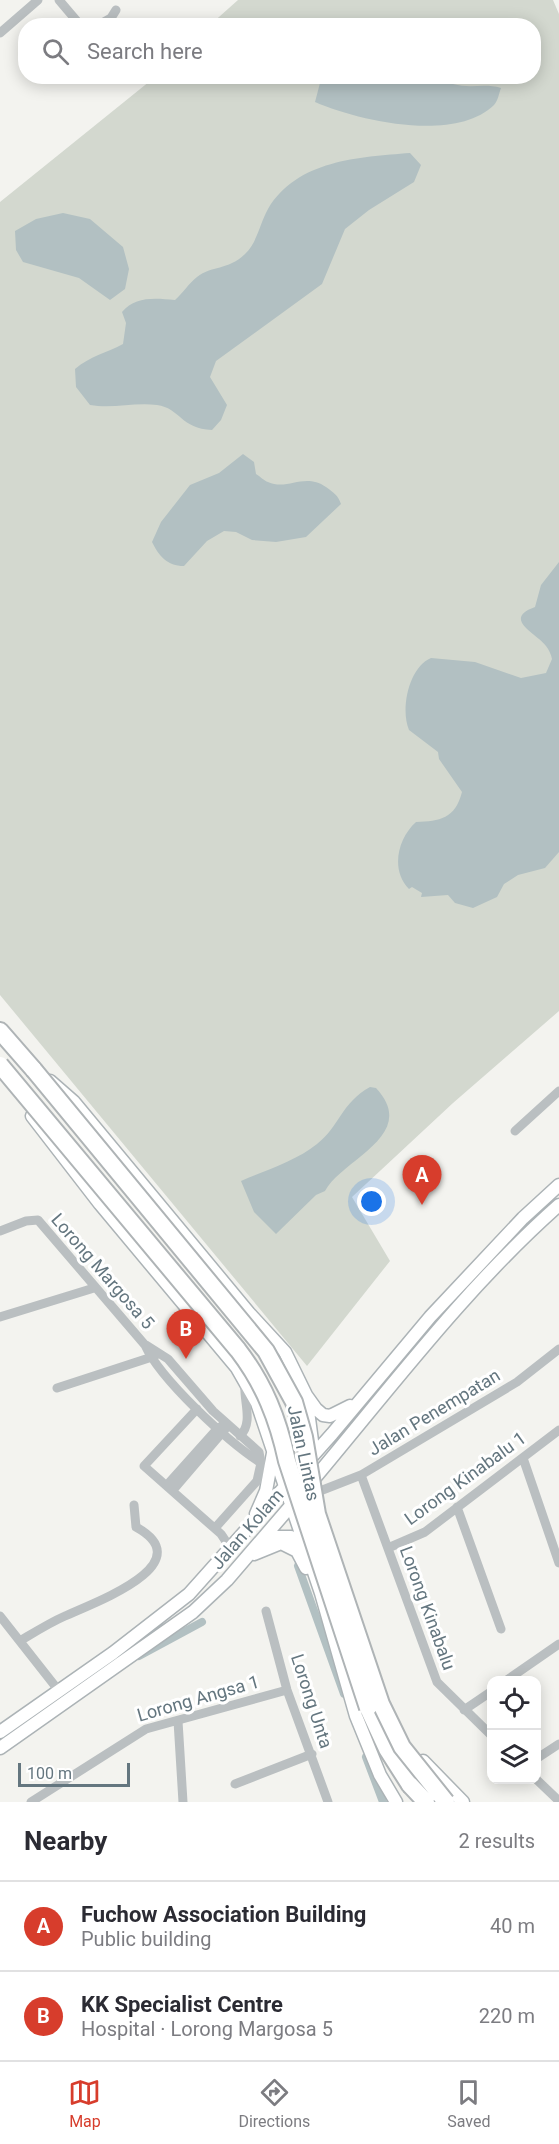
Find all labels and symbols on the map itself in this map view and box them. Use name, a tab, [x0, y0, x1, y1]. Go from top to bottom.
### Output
pin: A	[402, 1156, 442, 1205]
your location	[357, 1187, 386, 1216]
street label: Lorong Margosa 5	[47, 1209, 159, 1333]
pin: B	[166, 1310, 206, 1359]
street label: Jalan Penempatan	[364, 1364, 504, 1460]
street label: Jalan Lintas	[284, 1403, 324, 1503]
street label: Lorong Kinabalu 1	[400, 1427, 530, 1529]
street label: Jalan Kolam	[206, 1485, 288, 1573]
street label: Lorong Kinabalu	[396, 1543, 460, 1673]
street label: Lorong Unta	[287, 1651, 337, 1751]
street label: Lorong Angsa 1	[134, 1671, 262, 1725]
scale bar	[18, 1760, 130, 1788]

